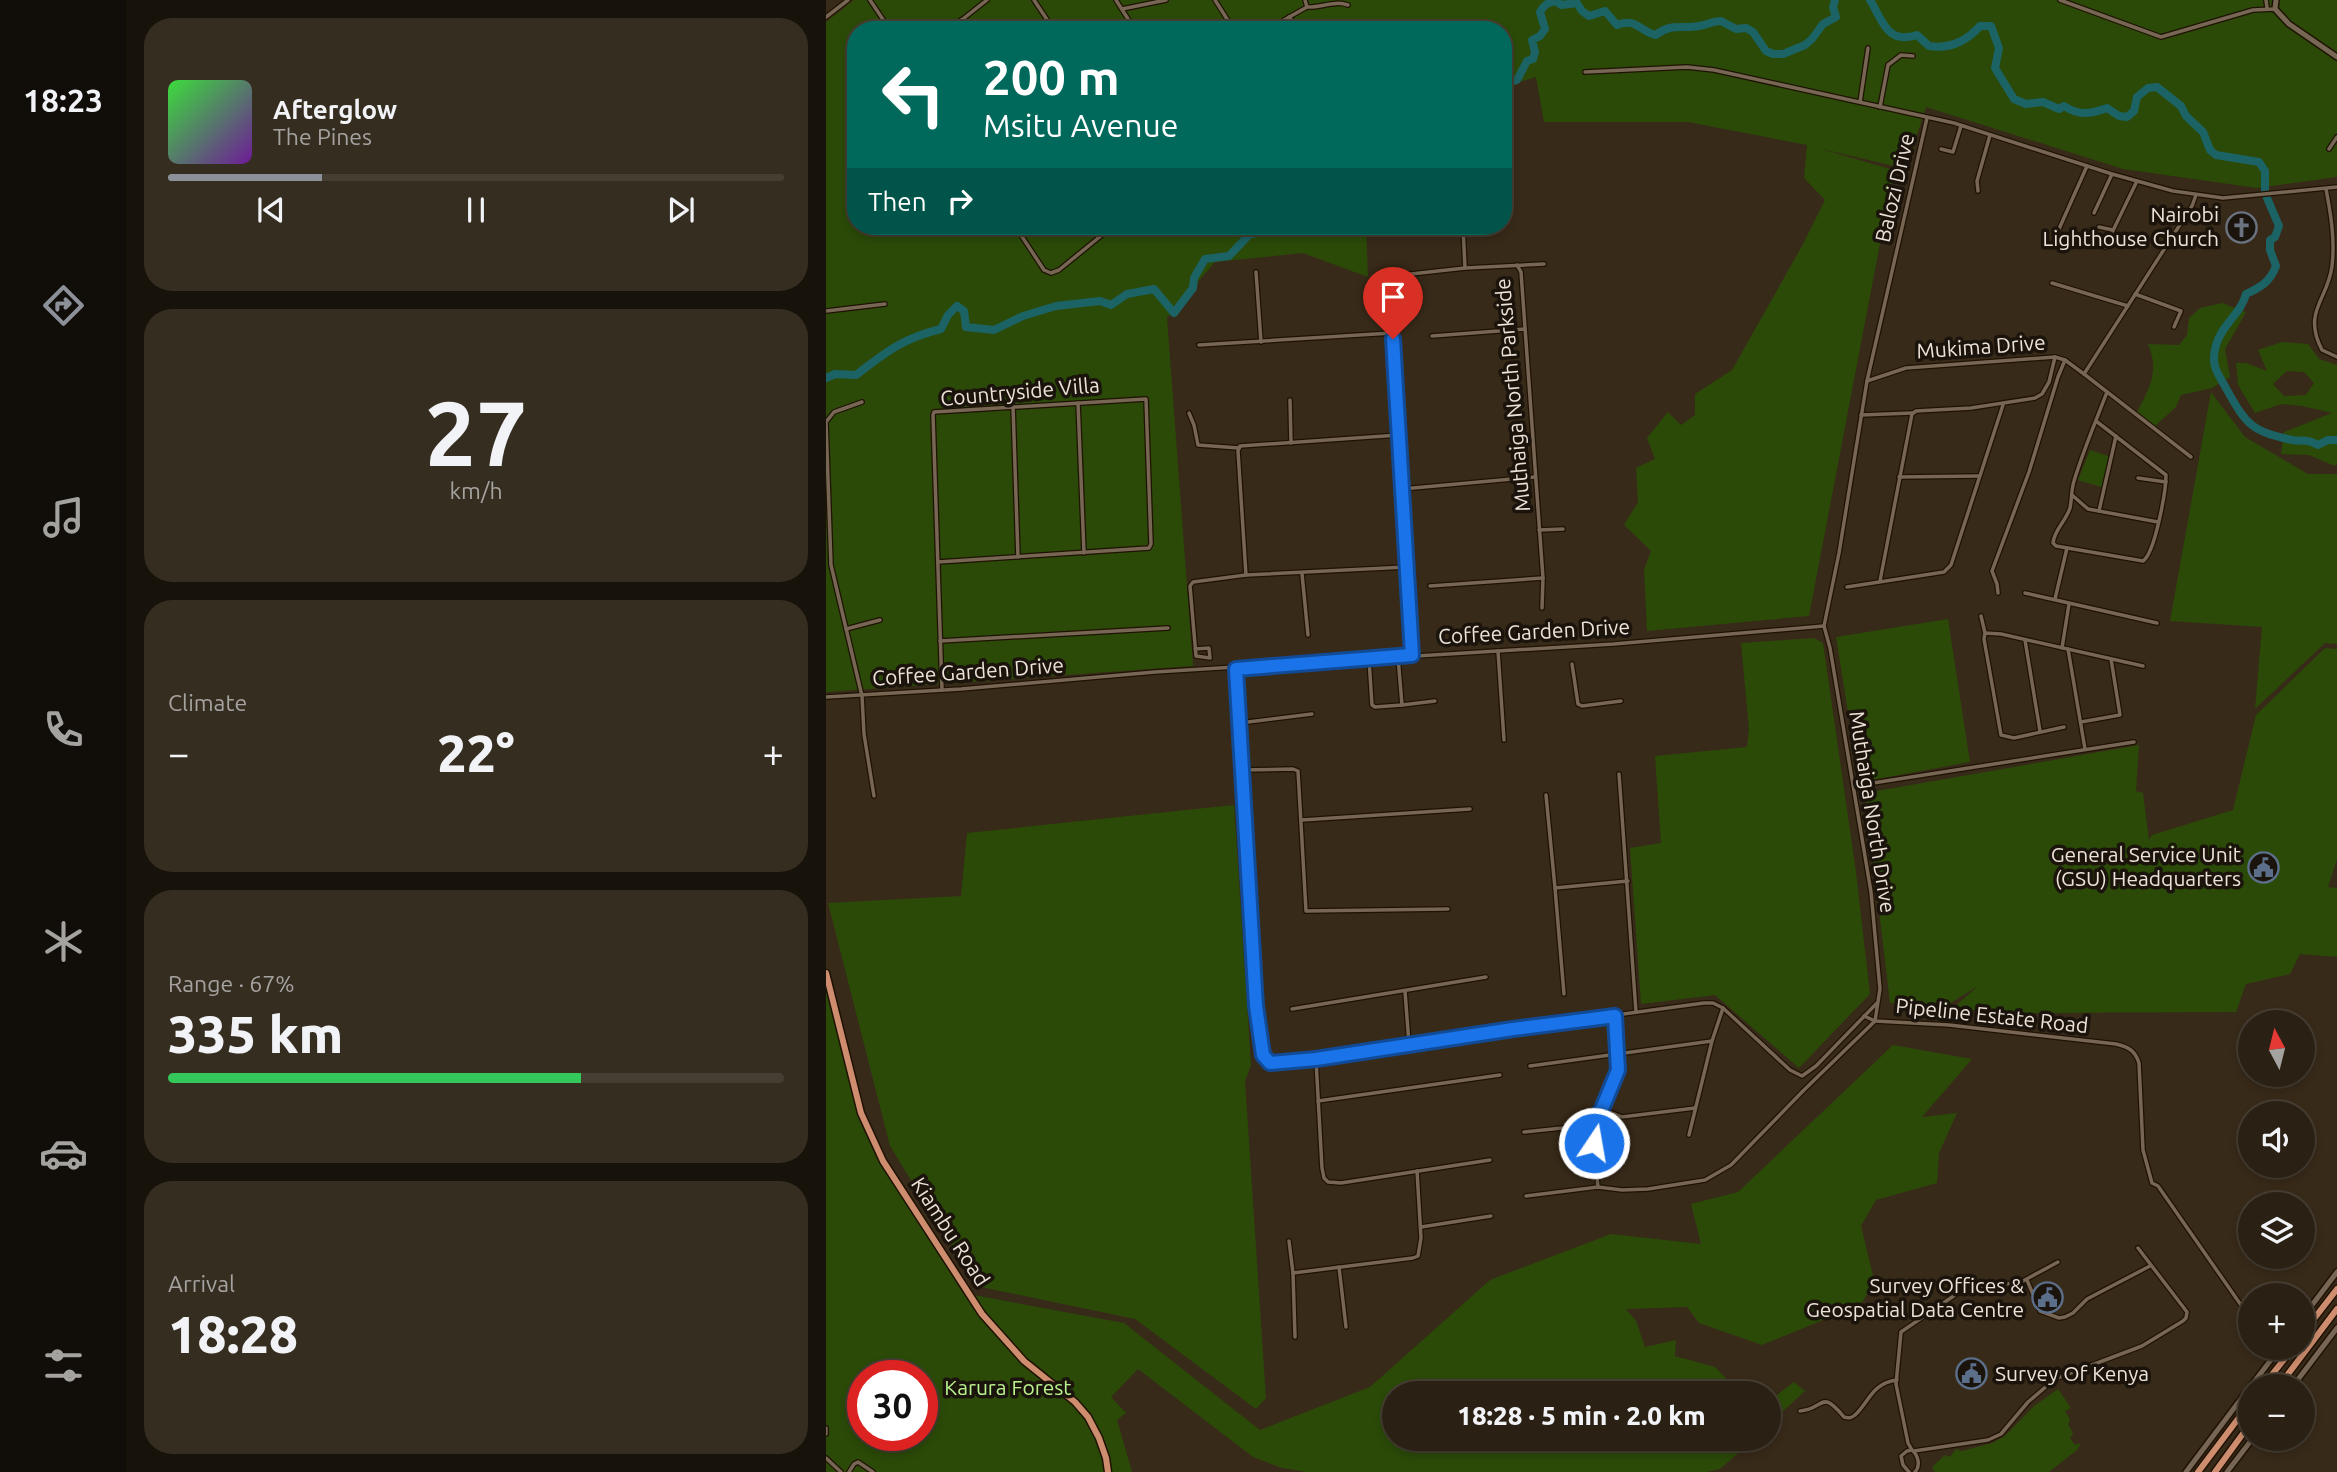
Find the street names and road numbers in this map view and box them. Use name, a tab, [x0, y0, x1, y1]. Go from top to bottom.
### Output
street label: Balozi Drive	[1870, 131, 1918, 245]
street label: Muthaiga North Parkside	[1490, 277, 1534, 513]
street label: Mukima Drive	[1916, 330, 2046, 362]
street label: Countryside Villa	[939, 372, 1101, 410]
street label: Coffee Garden Drive	[1437, 614, 1630, 648]
street label: Coffee Garden Drive	[871, 652, 1065, 690]
street label: Muthaiga North Drive	[1845, 709, 1901, 914]
street label: Pipeline Estate Road	[1895, 993, 2090, 1037]
street label: Kiambu Road	[907, 1173, 995, 1290]

